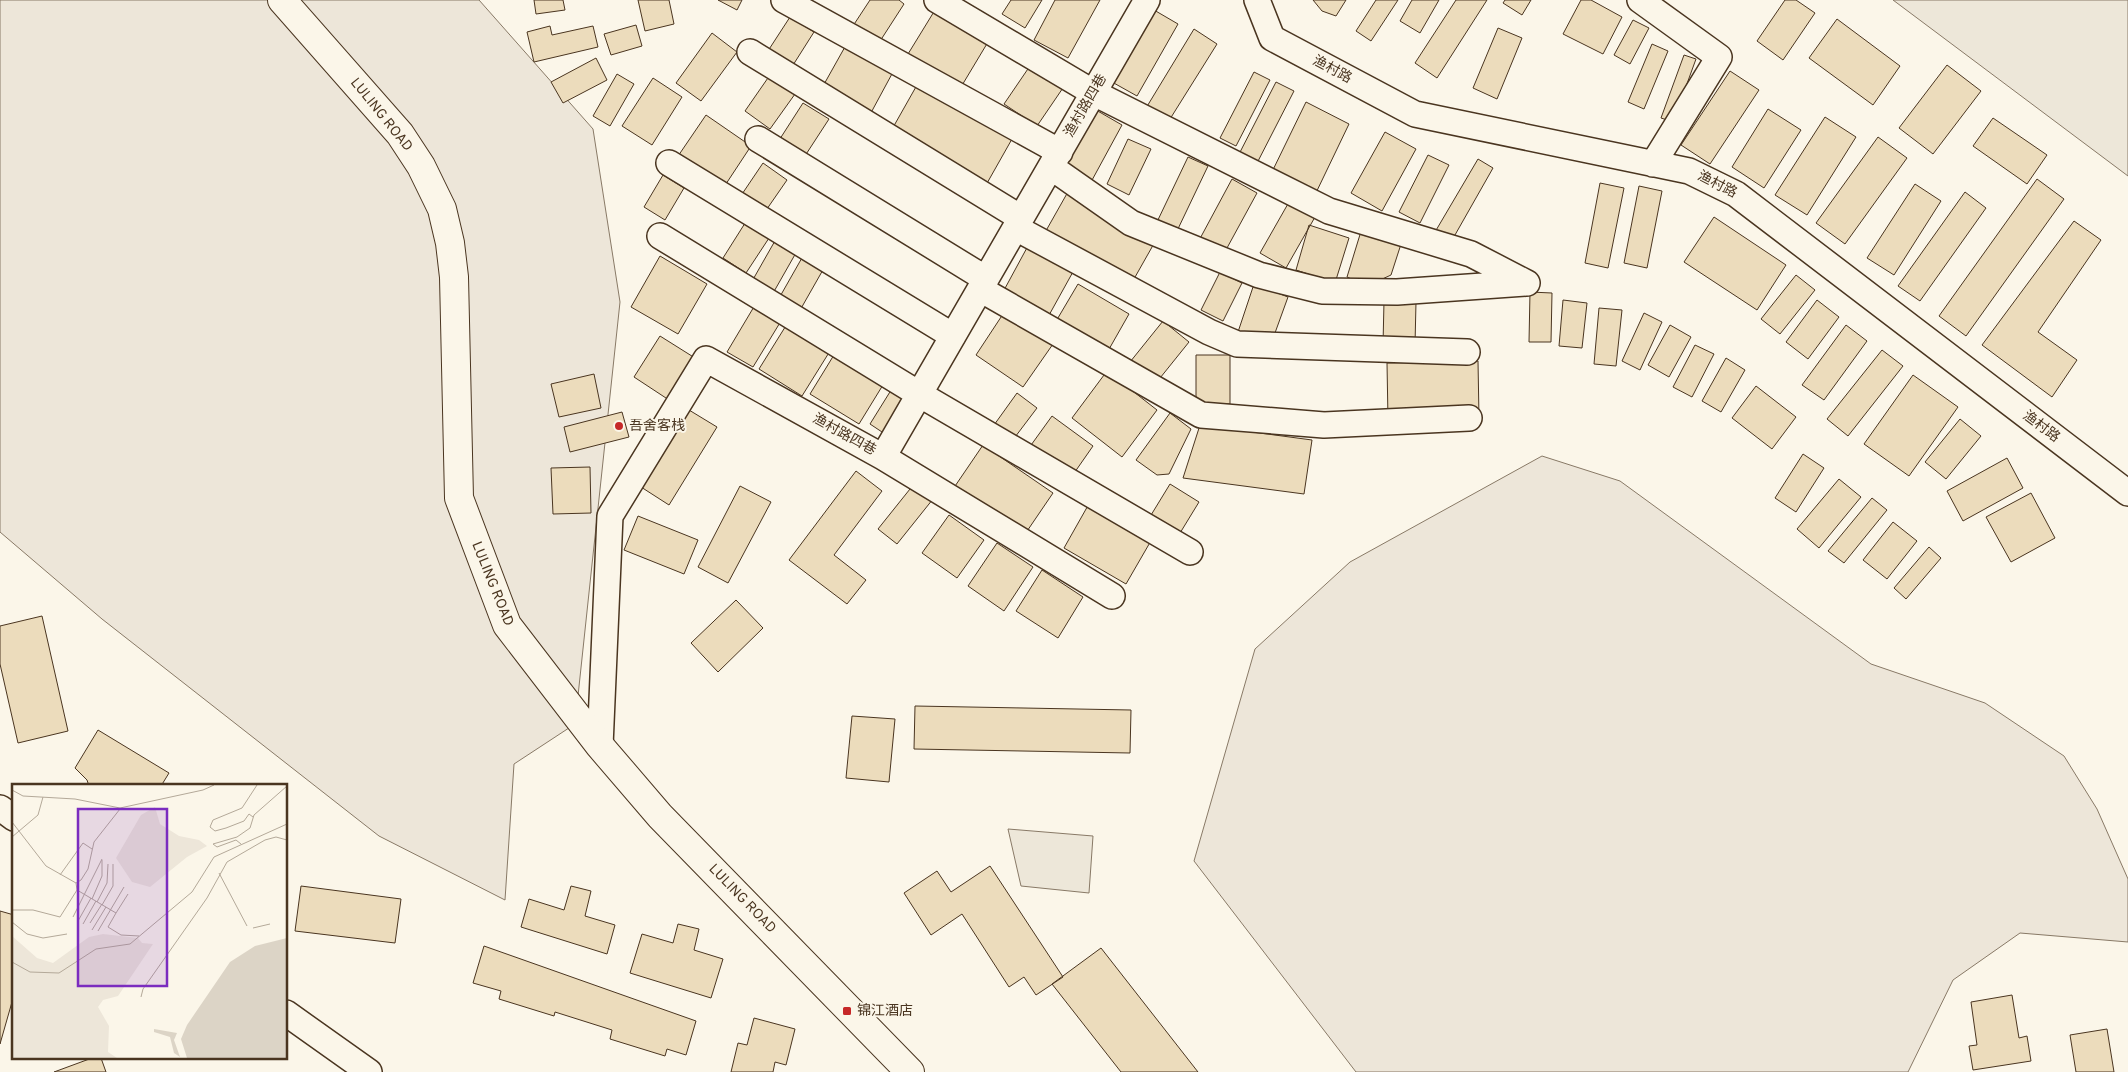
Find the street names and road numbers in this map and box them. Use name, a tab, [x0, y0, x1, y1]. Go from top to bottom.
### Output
street label: 渔村路	[1309, 52, 1355, 87]
street label: 渔村路四巷	[1060, 71, 1111, 141]
street label: LULING ROAD	[346, 75, 416, 155]
street label: 渔村路	[1694, 167, 1740, 202]
street label: 渔村路	[2019, 407, 2063, 446]
street label: 渔村路四巷	[809, 410, 879, 459]
street label: LULING ROAD	[467, 539, 517, 629]
street label: LULING ROAD	[705, 861, 779, 937]

